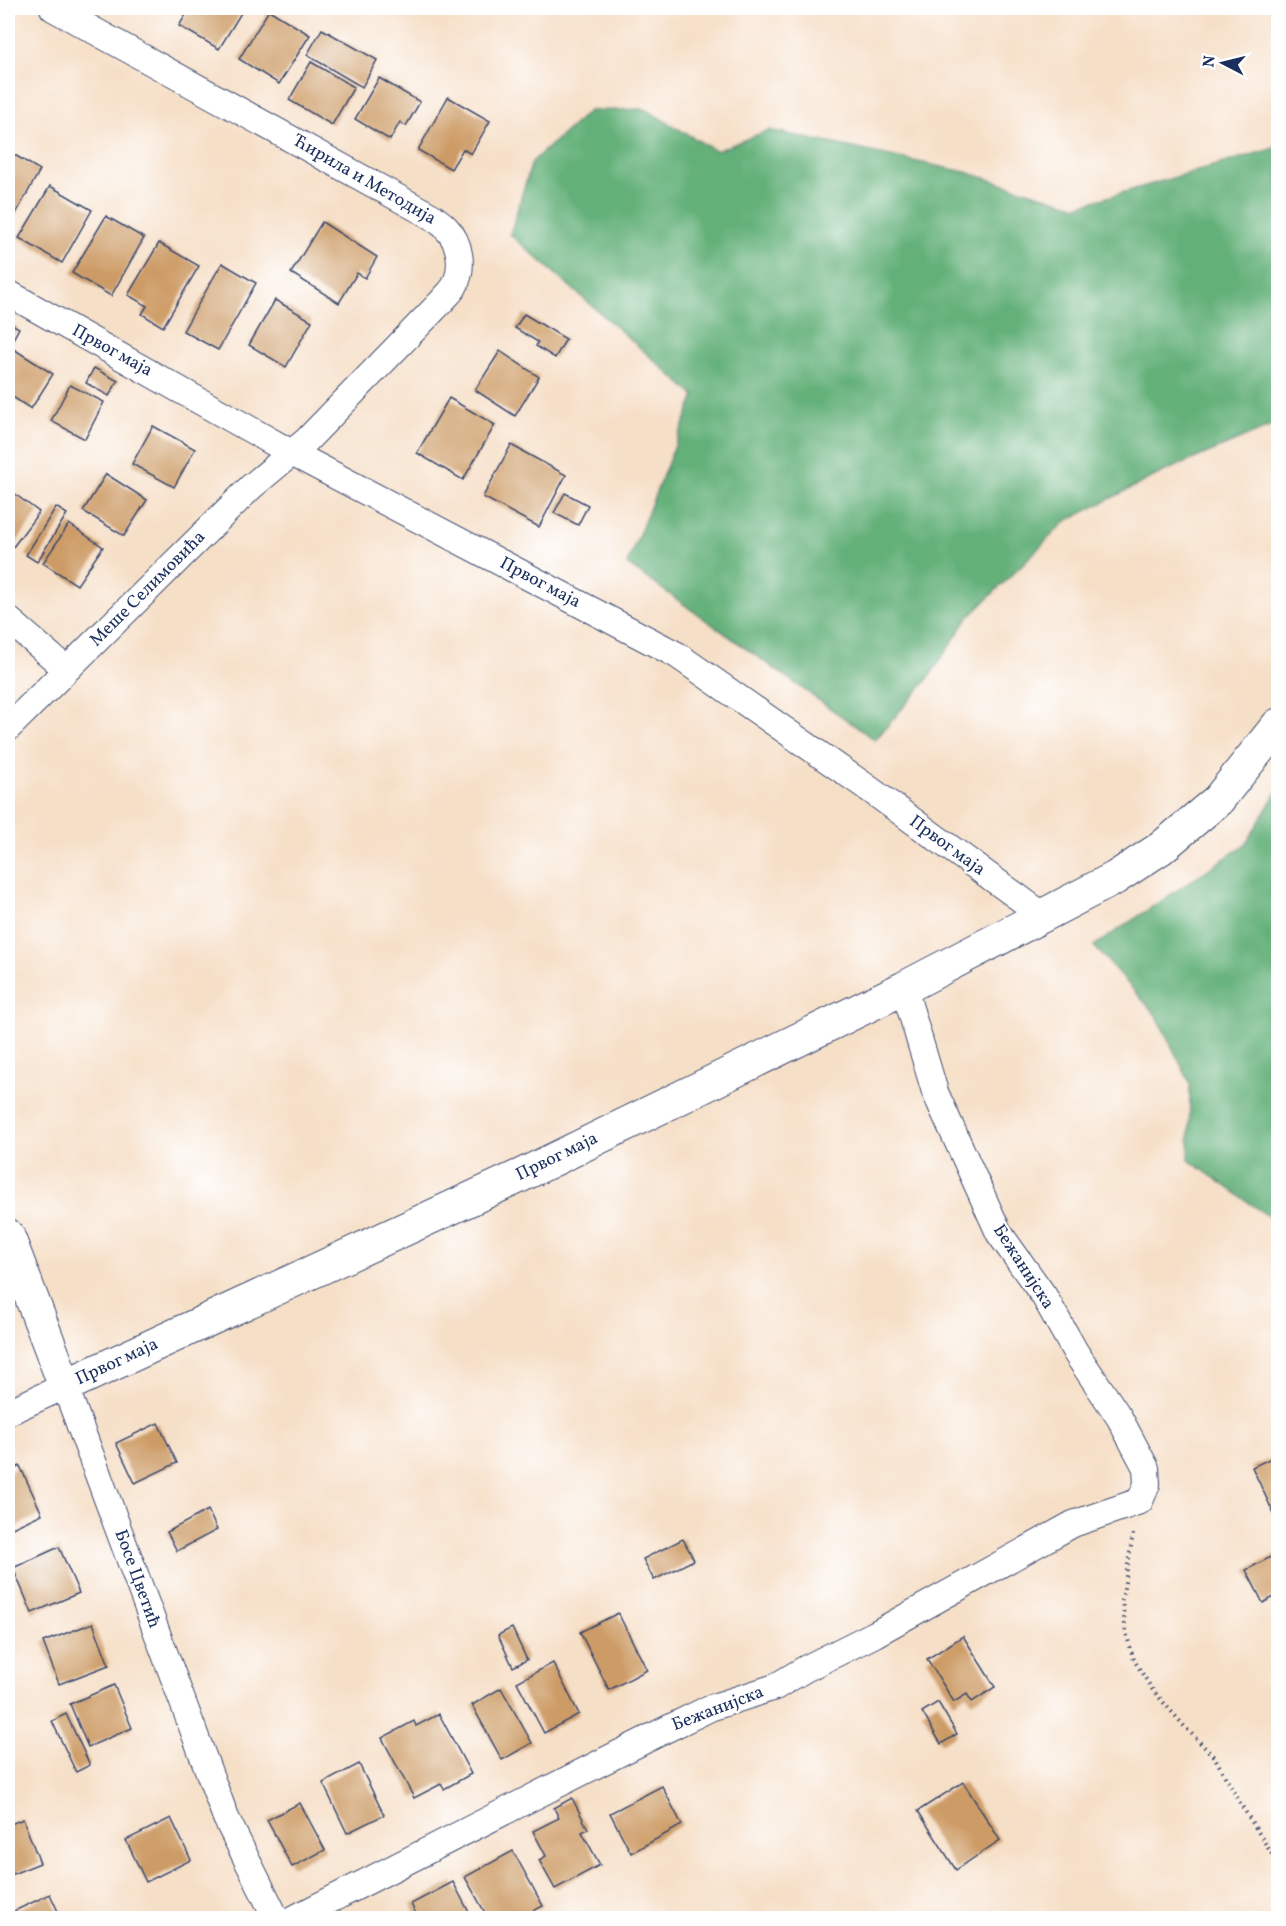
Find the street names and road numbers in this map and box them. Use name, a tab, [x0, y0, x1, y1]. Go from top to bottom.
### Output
street label: Ћирила и Методија	[288, 129, 441, 231]
street label: Првог маја	[67, 319, 157, 383]
street label: Меше Селимовића	[84, 525, 212, 653]
street label: Првог маја	[495, 551, 585, 615]
street label: Првог маја	[904, 810, 990, 882]
street label: Првог маја	[512, 1126, 602, 1188]
street label: Бежанијска	[986, 1220, 1060, 1314]
street label: Првог маја	[72, 1332, 162, 1392]
street label: Босе Цветић	[108, 1526, 167, 1632]
street label: Бежанијска	[668, 1680, 768, 1738]

